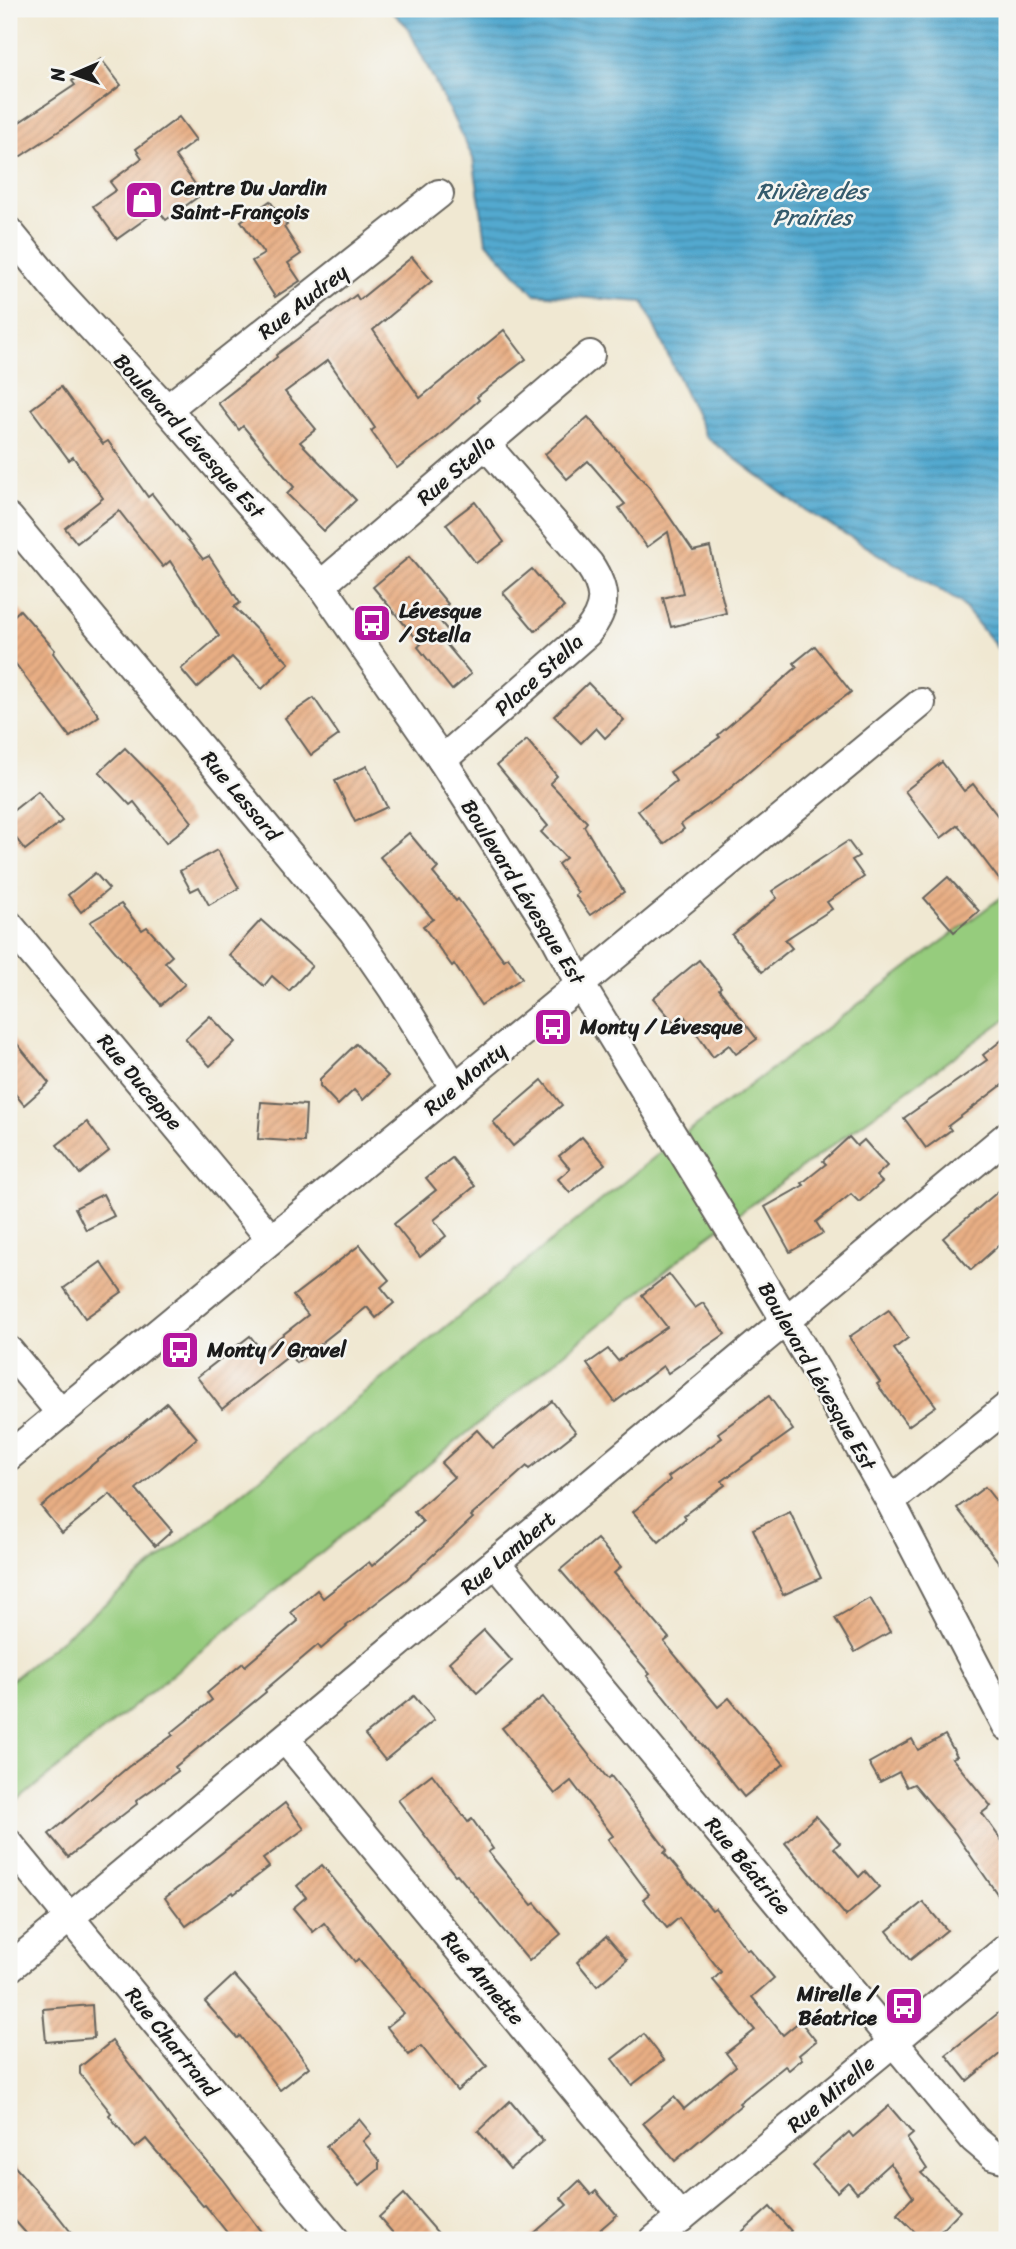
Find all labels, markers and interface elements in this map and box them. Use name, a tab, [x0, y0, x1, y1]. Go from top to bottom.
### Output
north arrow	[38, 38, 108, 108]
text: N	[41, 67, 74, 83]
place label: Centre Du Jardin Saint-François	[170, 169, 327, 231]
water label: Rivière des Prairies	[757, 171, 871, 238]
shop icon: Centre Du Jardin Saint-François	[123, 179, 165, 221]
street label: Rue Audrey	[249, 254, 357, 350]
street label: Boulevard Lévesque Est	[104, 344, 275, 529]
street label: Rue Stella	[408, 424, 505, 516]
place label: Lévesque / Stella	[398, 592, 482, 654]
bus stop icon: Lévesque / Stella	[351, 602, 393, 644]
street label: Place Stella	[485, 624, 593, 726]
street label: Rue Lessard	[191, 742, 292, 852]
street label: Boulevard Lévesque Est	[450, 792, 596, 994]
bus stop icon: Monty / Lévesque	[532, 1006, 574, 1048]
place label: Monty / Lévesque	[579, 1008, 744, 1046]
street label: Rue Duceppe	[87, 1024, 193, 1140]
street label: Rue Monty	[415, 1032, 516, 1126]
street label: Boulevard Lévesque Est	[747, 1274, 888, 1479]
bus stop icon: Monty / Gravel	[159, 1329, 201, 1371]
place label: Monty / Gravel	[206, 1331, 347, 1369]
street label: Rue Lambert	[451, 1501, 565, 1605]
street label: Rue Béatrice	[695, 1808, 801, 1924]
street label: Rue Annette	[432, 1922, 535, 2034]
place label: Mirelle / Béatrice	[796, 1975, 880, 2037]
street label: Rue Chartrand	[115, 1978, 230, 2107]
bus stop icon: Mirelle / Béatrice	[883, 1985, 925, 2027]
street label: Rue Mirelle	[778, 2045, 884, 2143]

